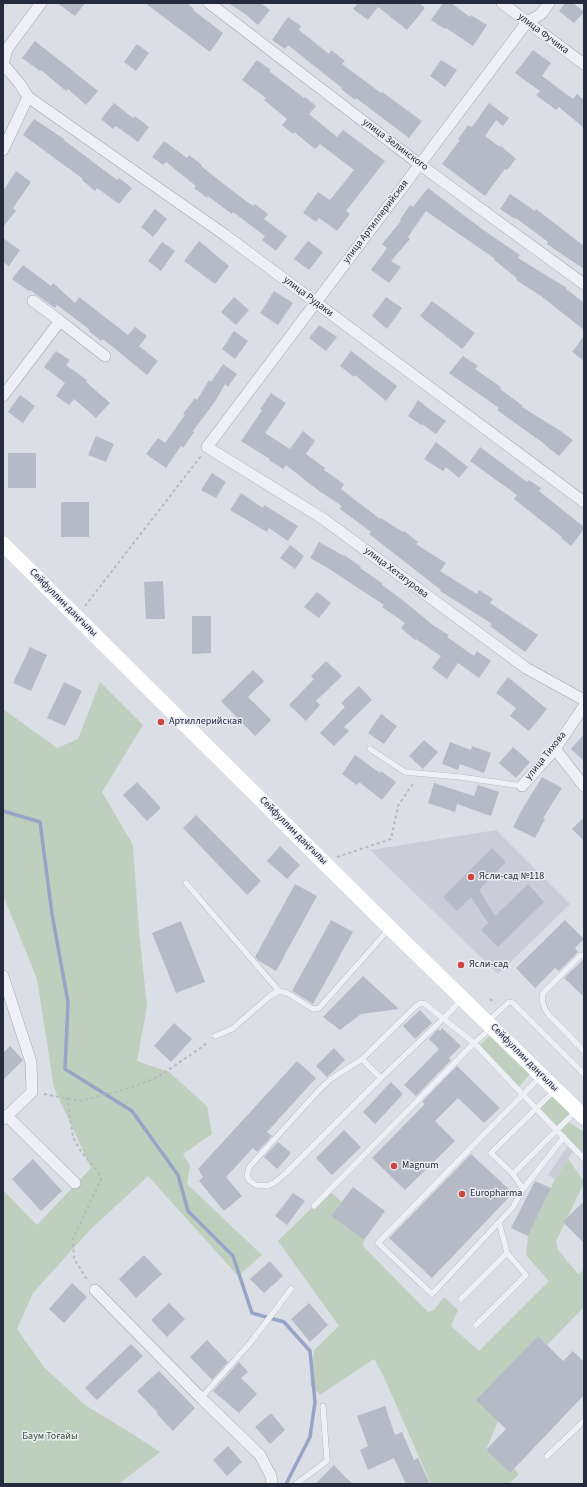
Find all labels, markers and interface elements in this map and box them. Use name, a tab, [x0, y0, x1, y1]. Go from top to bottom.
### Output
street label: улица Фучика	[515, 11, 571, 57]
street label: улица Зелинского	[360, 116, 430, 174]
street label: улица Артиллерийская	[341, 178, 411, 266]
street label: улица Рудаки	[281, 274, 335, 320]
street label: улица Хетагурова	[362, 545, 430, 601]
street label: Сейфуллин даңғылы	[26, 566, 100, 640]
place label: Артиллерийская	[169, 716, 242, 728]
marker: Артиллерийская	[156, 717, 166, 727]
street label: улица Тихова	[523, 729, 569, 783]
street label: Сейфуллин даңғылы	[256, 794, 330, 868]
place label: Ясли-сад №118	[479, 871, 544, 883]
marker: Ясли-сад №118	[466, 872, 476, 882]
place label: Ясли-сад	[469, 959, 508, 971]
marker: Ясли-сад	[456, 960, 466, 970]
street label: Сейфуллин даңғылы	[487, 1021, 561, 1095]
place label: Magnum	[402, 1160, 439, 1172]
marker: Magnum	[389, 1161, 399, 1171]
place label: Europharma	[470, 1188, 522, 1200]
marker: Europharma	[457, 1189, 467, 1199]
park label: Баум Тоғайы	[22, 1431, 78, 1443]

